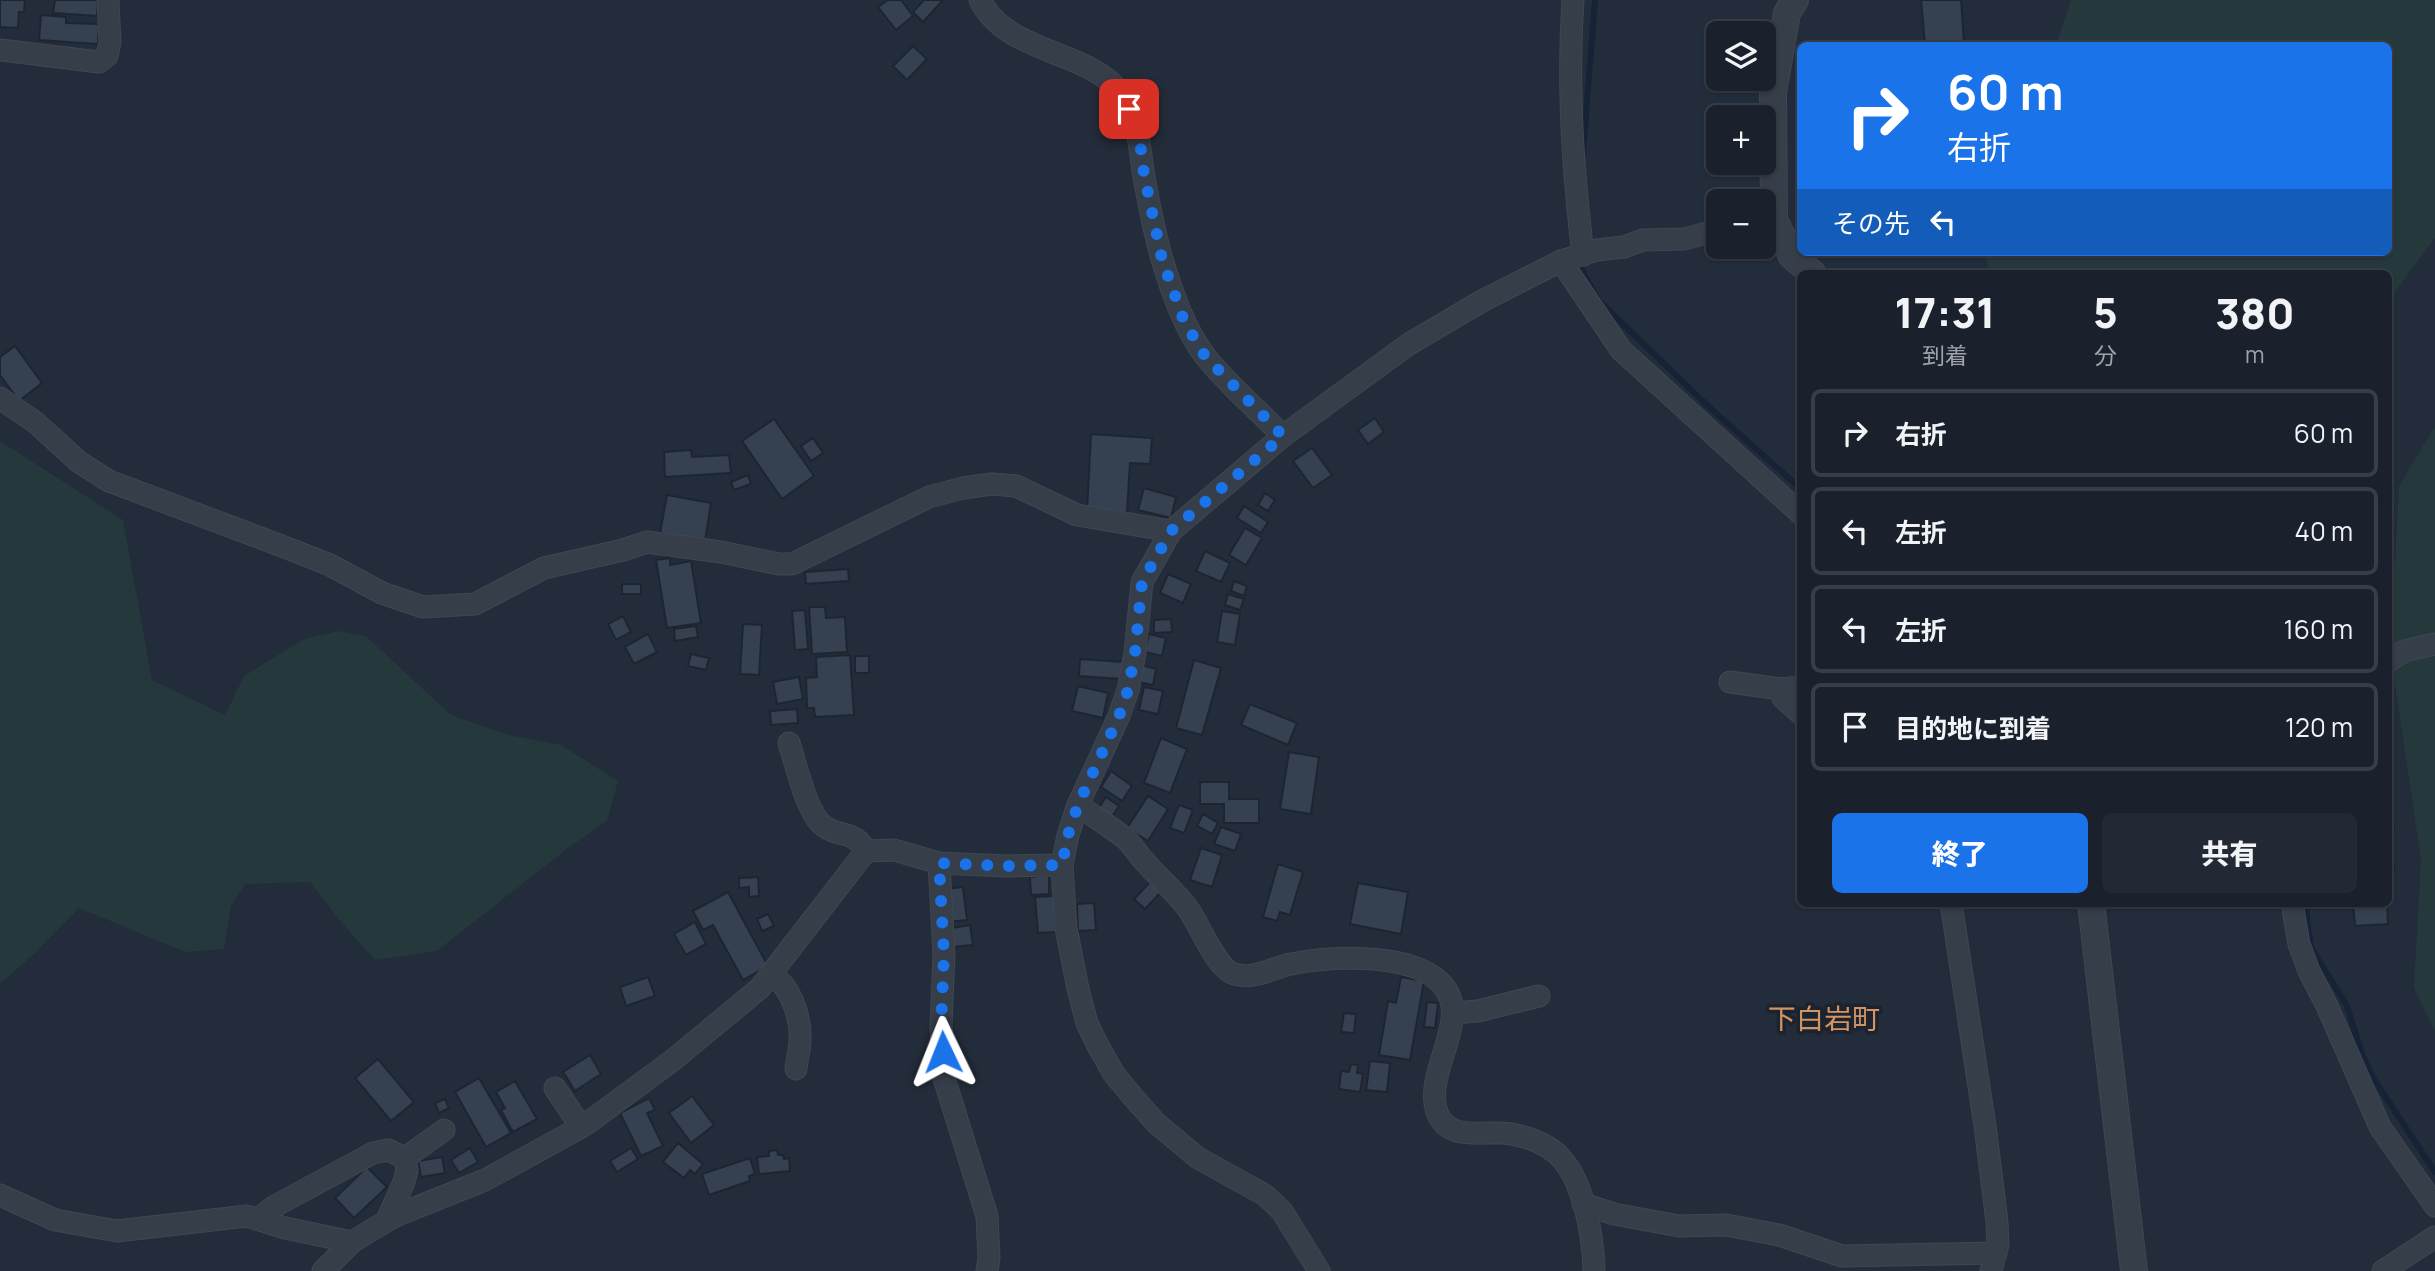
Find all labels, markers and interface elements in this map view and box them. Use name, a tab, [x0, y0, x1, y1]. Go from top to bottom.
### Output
map controls	[1706, 21, 1776, 259]
button: layers	[1706, 21, 1776, 91]
text: 60 m	[1947, 58, 2064, 125]
icon: right	[1832, 70, 1923, 161]
pin	[1099, 79, 1159, 139]
icon: arrive	[1110, 90, 1148, 128]
button: +	[1706, 105, 1776, 175]
text: 右折	[1947, 125, 2011, 169]
button: −	[1706, 189, 1776, 259]
icon: left	[1924, 203, 1962, 241]
text: その先	[1832, 205, 1910, 241]
text: 17:31	[1895, 283, 1995, 341]
text: 5	[2093, 283, 2118, 341]
text: 380	[2215, 284, 2294, 342]
text: m	[2245, 338, 2265, 370]
text: 到着	[1922, 339, 1968, 371]
text: 分	[2094, 339, 2117, 371]
icon: right	[1836, 414, 1874, 452]
text: 60 m	[2294, 415, 2353, 451]
text: 右折	[1895, 416, 1947, 452]
icon: left	[1836, 512, 1874, 550]
text: 40 m	[2295, 513, 2353, 549]
text: 左折	[1895, 514, 1947, 550]
icon: left	[1836, 610, 1874, 648]
text: 160 m	[2284, 611, 2353, 647]
text: 左折	[1895, 612, 1947, 648]
icon: arrive	[1836, 708, 1874, 746]
text: 120 m	[2285, 709, 2353, 745]
text: 目的地に到着	[1895, 710, 2051, 746]
button: 終了	[1832, 813, 2088, 893]
button: 共有	[2102, 813, 2357, 893]
district label: 下白岩町	[1768, 999, 1880, 1037]
position arrow	[906, 1015, 980, 1089]

